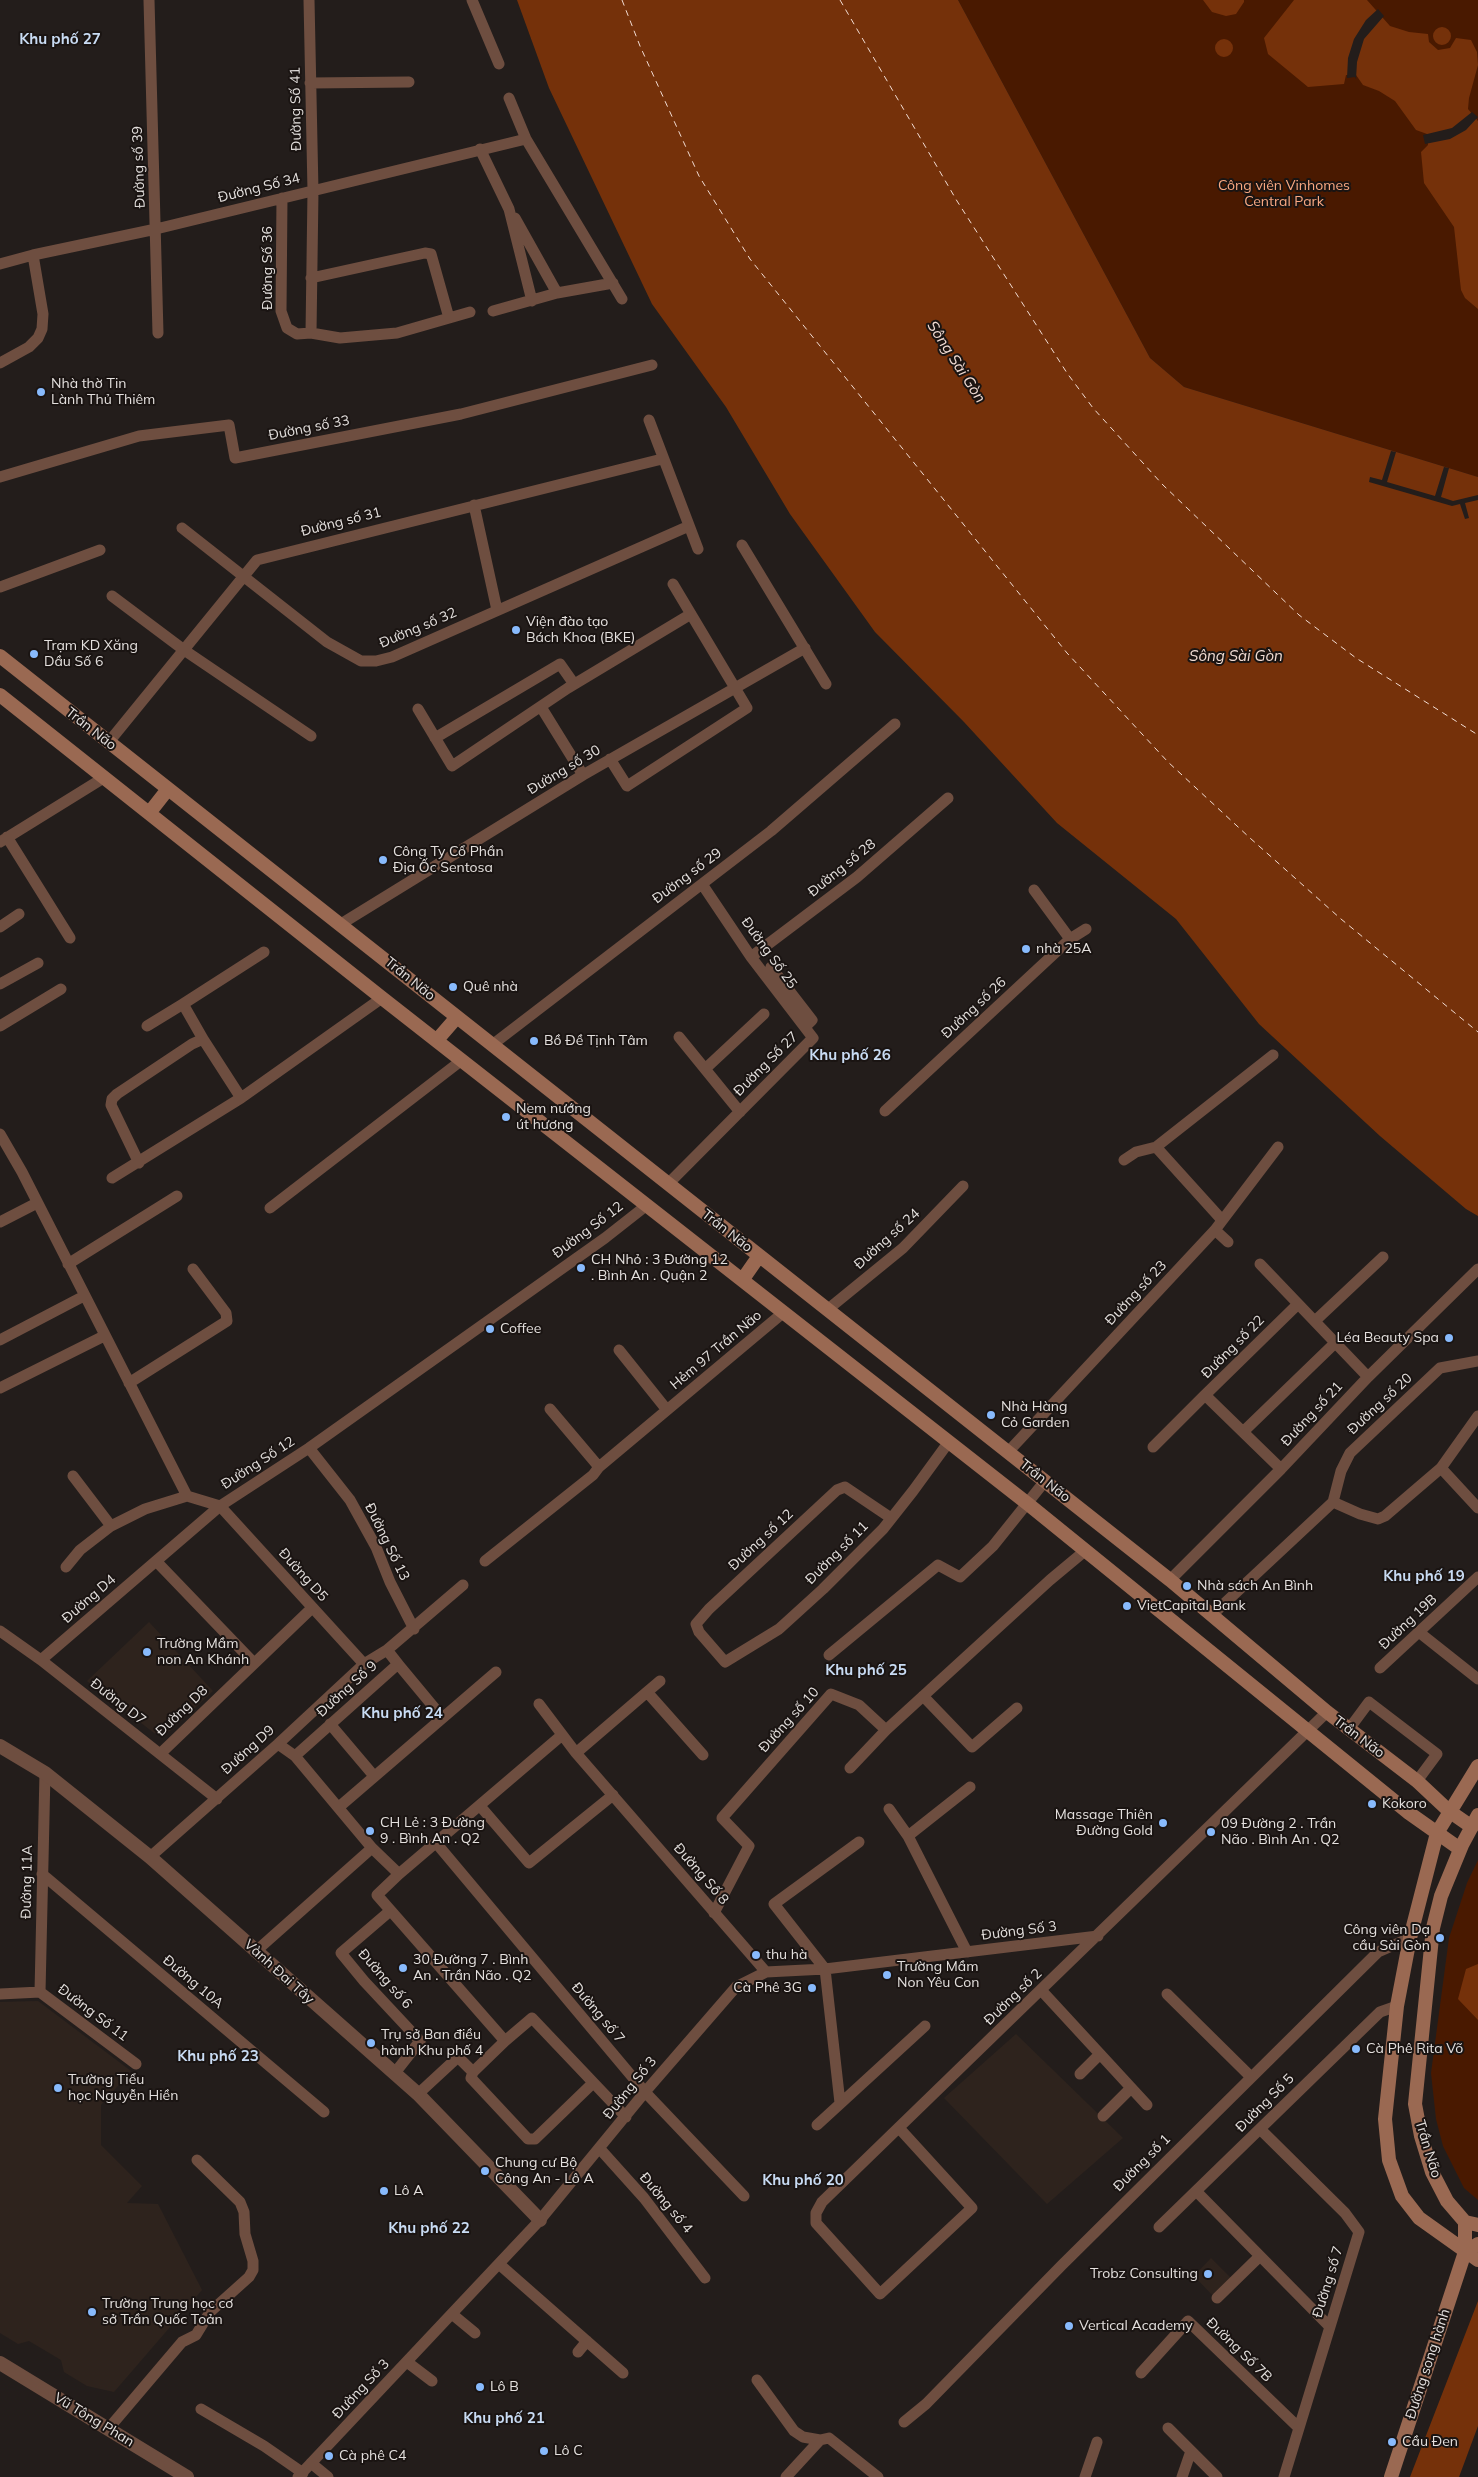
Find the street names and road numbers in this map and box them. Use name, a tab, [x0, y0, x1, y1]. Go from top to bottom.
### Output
street label: Đường Số 41	[287, 67, 305, 151]
street label: Đường số 39	[129, 126, 149, 208]
street label: Đường Số 34	[216, 170, 302, 206]
street label: Đường Số 36	[260, 226, 276, 310]
street label: Đường số 33	[267, 412, 351, 444]
street label: Đường số 31	[299, 504, 383, 540]
street label: Đường số 32	[377, 604, 459, 652]
street label: Trần Não	[62, 704, 120, 754]
street label: Đường số 30	[524, 742, 604, 798]
street label: Đường số 28	[805, 836, 879, 900]
street label: Đường số 29	[649, 845, 725, 907]
street label: Đường Số 25	[738, 914, 800, 992]
street label: Trần Não	[382, 954, 438, 1004]
street label: Đường số 26	[938, 974, 1010, 1042]
street label: Đường Số 27	[730, 1028, 802, 1100]
street label: Đường Số 12	[549, 1198, 627, 1262]
street label: Đường số 24	[851, 1205, 923, 1273]
street label: Trần Não	[698, 1206, 756, 1256]
street label: Đường số 23	[1102, 1257, 1170, 1329]
street label: Hẻm 97 Trần Não	[667, 1307, 765, 1393]
street label: Đường số 22	[1198, 1312, 1268, 1382]
street label: Đường số 20	[1344, 1370, 1416, 1438]
street label: Đường số 21	[1278, 1378, 1346, 1450]
street label: Đường Số 12	[218, 1433, 298, 1493]
street label: Trần Não	[1016, 1456, 1074, 1506]
street label: Đường Số 13	[361, 1501, 413, 1583]
street label: Đường số 12	[725, 1506, 797, 1574]
street label: Đường số 11	[802, 1518, 872, 1588]
street label: Đường D5	[275, 1545, 331, 1605]
street label: Đường D4	[59, 1571, 119, 1627]
street label: Đường 19B	[1376, 1591, 1440, 1653]
street label: Đường Số 9	[313, 1657, 381, 1721]
street label: Đường D7	[87, 1675, 149, 1729]
street label: Đường D8	[153, 1682, 211, 1740]
street label: Đường số 10	[755, 1684, 823, 1756]
street label: Trần Não	[1330, 1712, 1388, 1762]
street label: Đường D9	[218, 1722, 278, 1778]
street label: Đường Số 8	[670, 1840, 732, 1908]
street label: Đường 11A	[18, 1845, 36, 1919]
street label: Đường Số 3	[980, 1918, 1058, 1944]
street label: Vành Đai Tây	[241, 1936, 317, 2008]
street label: Đường số 6	[354, 1946, 416, 2012]
street label: Đường 10A	[159, 1952, 227, 2012]
street label: Đường số 2	[981, 1965, 1045, 2029]
street label: Đường số 7	[568, 1979, 628, 2047]
street label: Đường Số 11	[54, 1981, 132, 2045]
street label: Đường Số 3	[600, 2053, 660, 2123]
street label: Đường Số 5	[1232, 2070, 1298, 2136]
street label: Trần Não	[1411, 2118, 1445, 2180]
street label: Đường số 1	[1110, 2131, 1174, 2195]
street label: Đường số 4	[636, 2169, 696, 2237]
street label: Đường số 7	[1309, 2244, 1347, 2320]
street label: Đường song hành	[1402, 2307, 1454, 2421]
street label: Đường Số 7B	[1203, 2314, 1275, 2386]
street label: Đường Số 3	[329, 2356, 393, 2422]
street label: Vũ Tông Phan	[51, 2390, 137, 2450]

